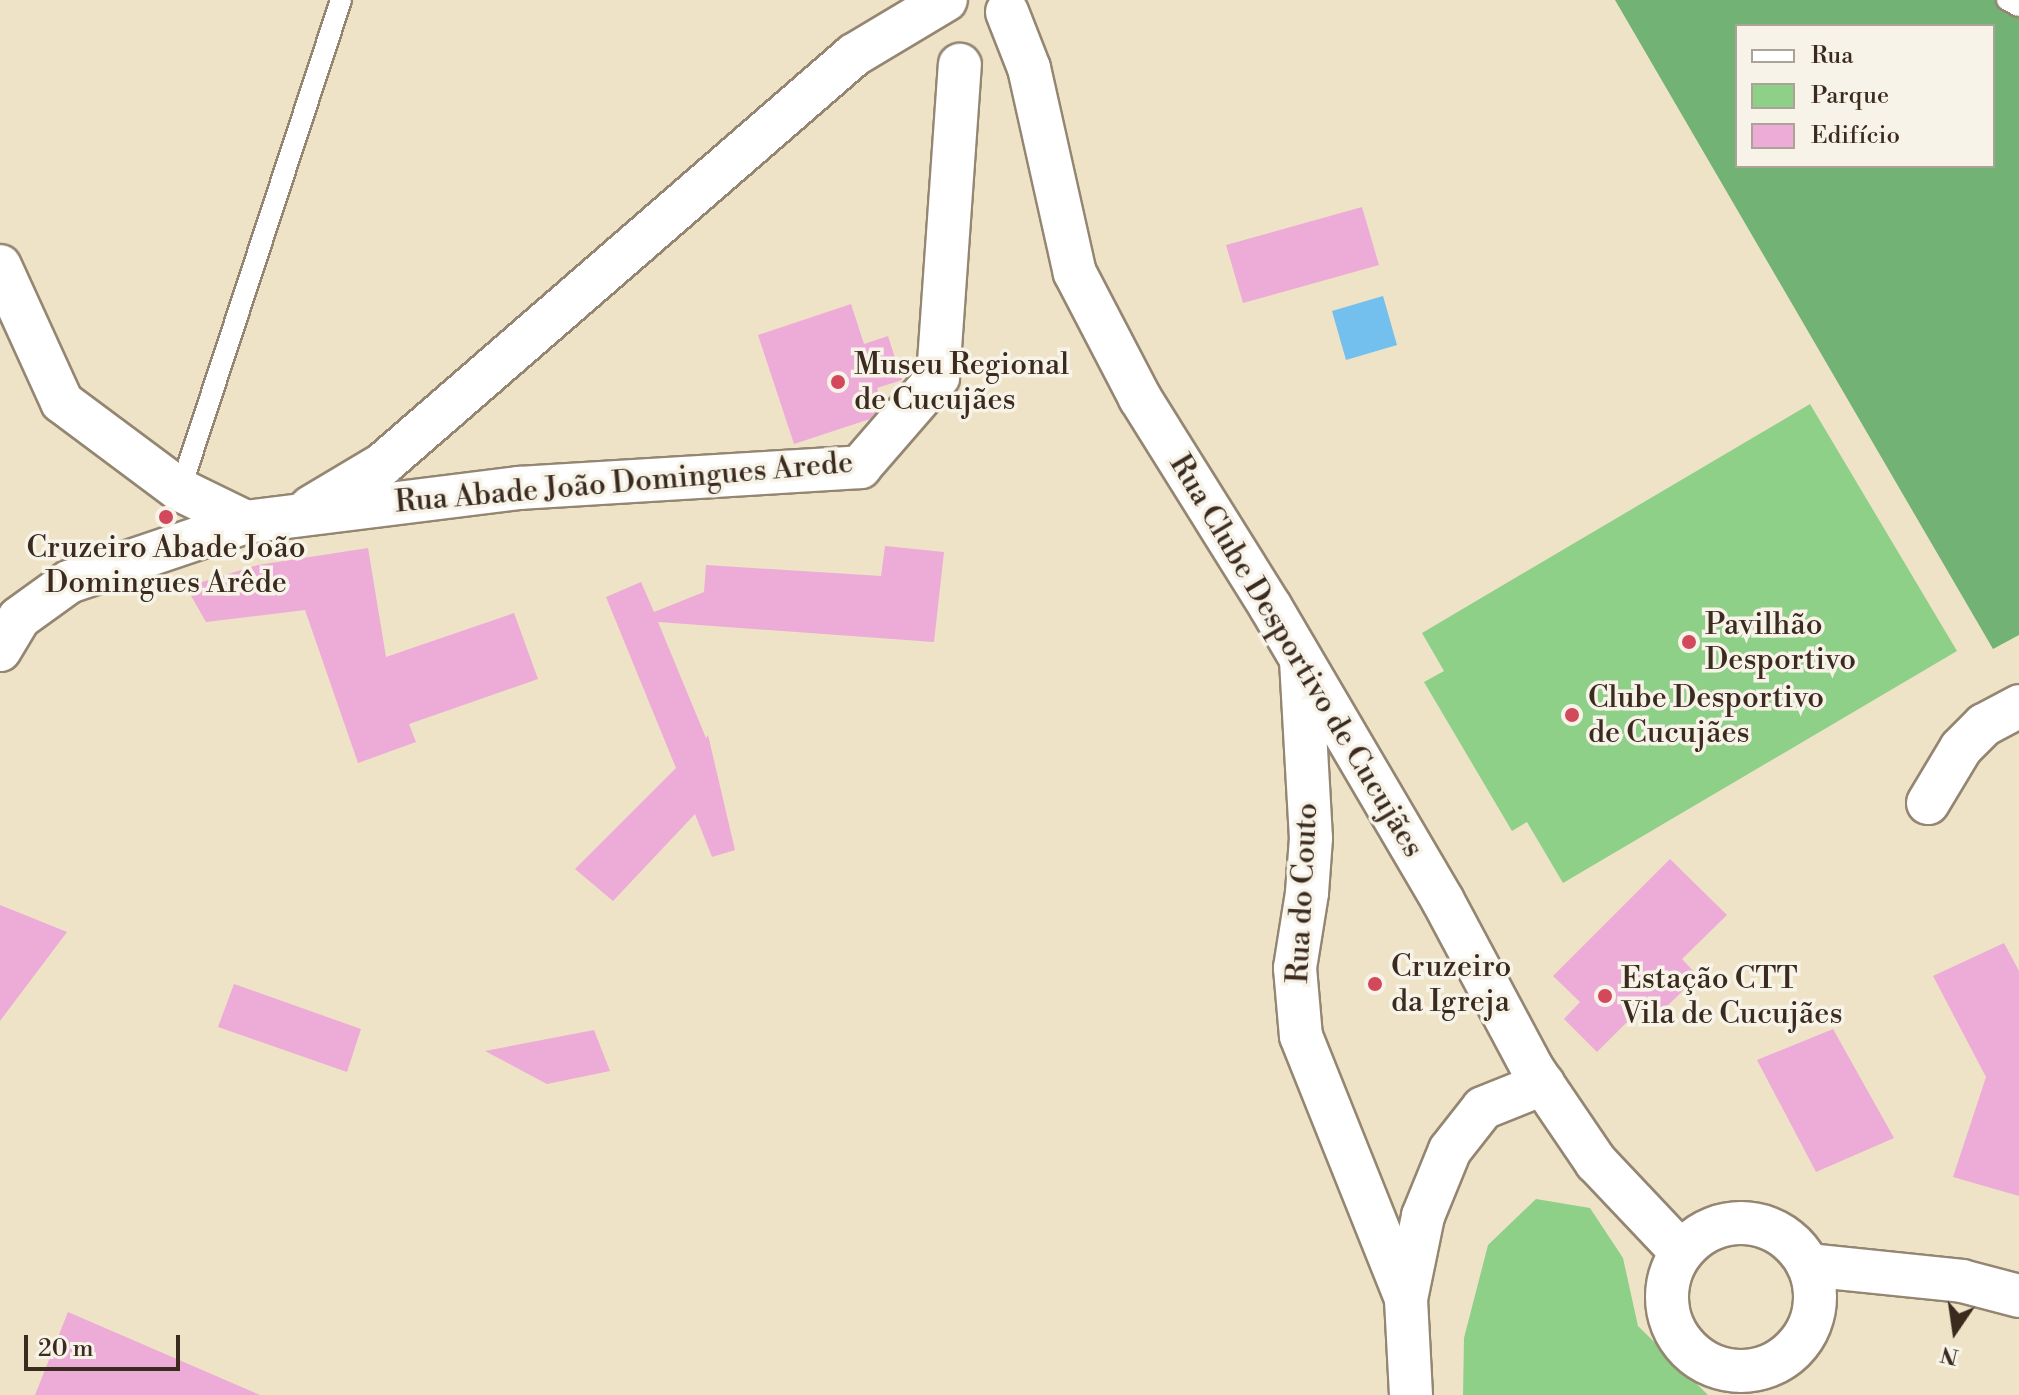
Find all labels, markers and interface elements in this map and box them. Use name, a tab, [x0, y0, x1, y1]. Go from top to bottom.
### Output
legend	[1735, 24, 1995, 168]
text: Rua	[1811, 41, 1853, 71]
text: Parque	[1811, 81, 1889, 111]
text: Edifício	[1811, 121, 1900, 151]
place label: Museu Regional de Cucujães	[854, 347, 1069, 418]
marker: Museu Regional de Cucujães	[829, 373, 847, 391]
street label: Rua Abade João Domingues Arede	[393, 445, 855, 521]
street label: Rua Clube Desportivo de Cucujães	[1161, 448, 1431, 864]
marker: Cruzeiro Abade João Domingues Arêde	[157, 508, 175, 526]
place label: Cruzeiro Abade João Domingues Arêde	[26, 530, 306, 600]
place label: Pavilhão Desportivo	[1705, 607, 1856, 678]
marker: Pavilhão Desportivo	[1680, 633, 1698, 651]
place label: Clube Desportivo de Cucujães	[1588, 680, 1824, 750]
marker: Clube Desportivo de Cucujães	[1563, 706, 1581, 724]
street label: Rua do Couto	[1280, 802, 1326, 984]
place label: Cruzeiro da Igreja	[1391, 949, 1511, 1020]
place label: Estação CTT Vila de Cucujães	[1621, 961, 1843, 1032]
marker: Cruzeiro da Igreja	[1366, 975, 1384, 993]
marker: Estação CTT Vila de Cucujães	[1596, 987, 1614, 1005]
north arrow	[1915, 1291, 1995, 1371]
scale bar	[28, 1319, 184, 1369]
text: 20 m	[38, 1334, 94, 1364]
text: N	[1938, 1340, 1961, 1370]

